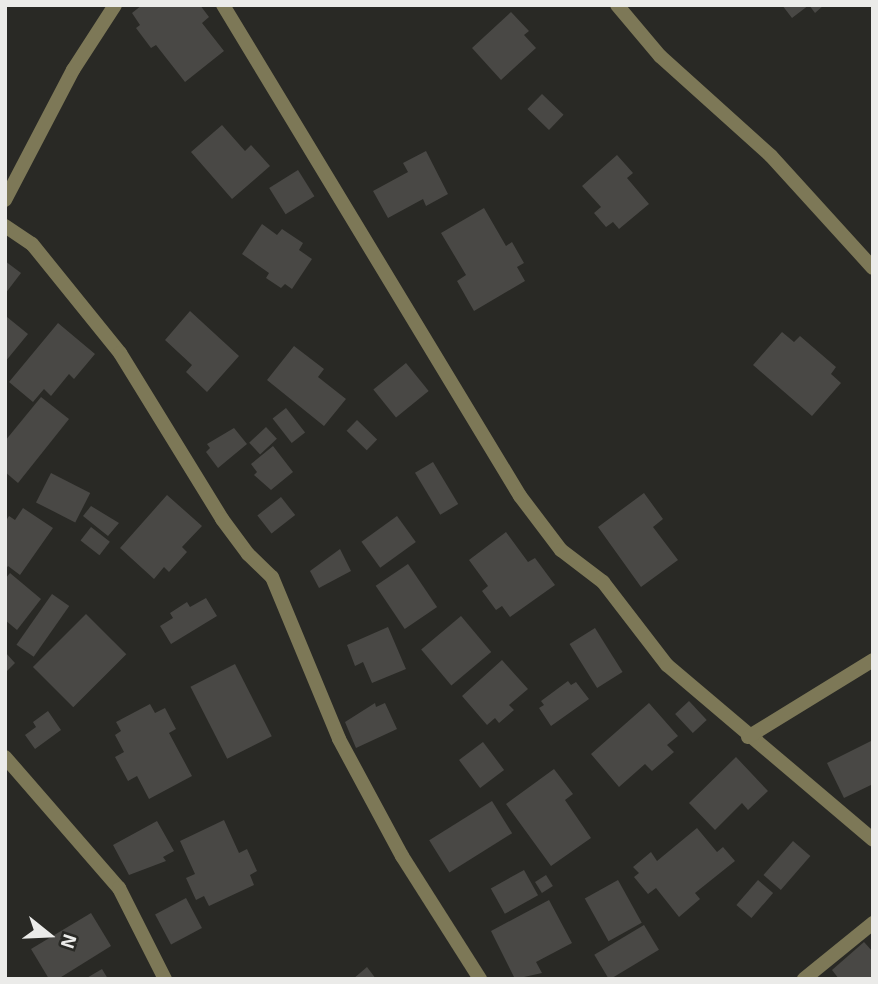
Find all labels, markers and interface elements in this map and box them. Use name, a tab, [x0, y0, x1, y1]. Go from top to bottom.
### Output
north arrow	[14, 900, 84, 970]
text: N	[56, 932, 83, 952]

